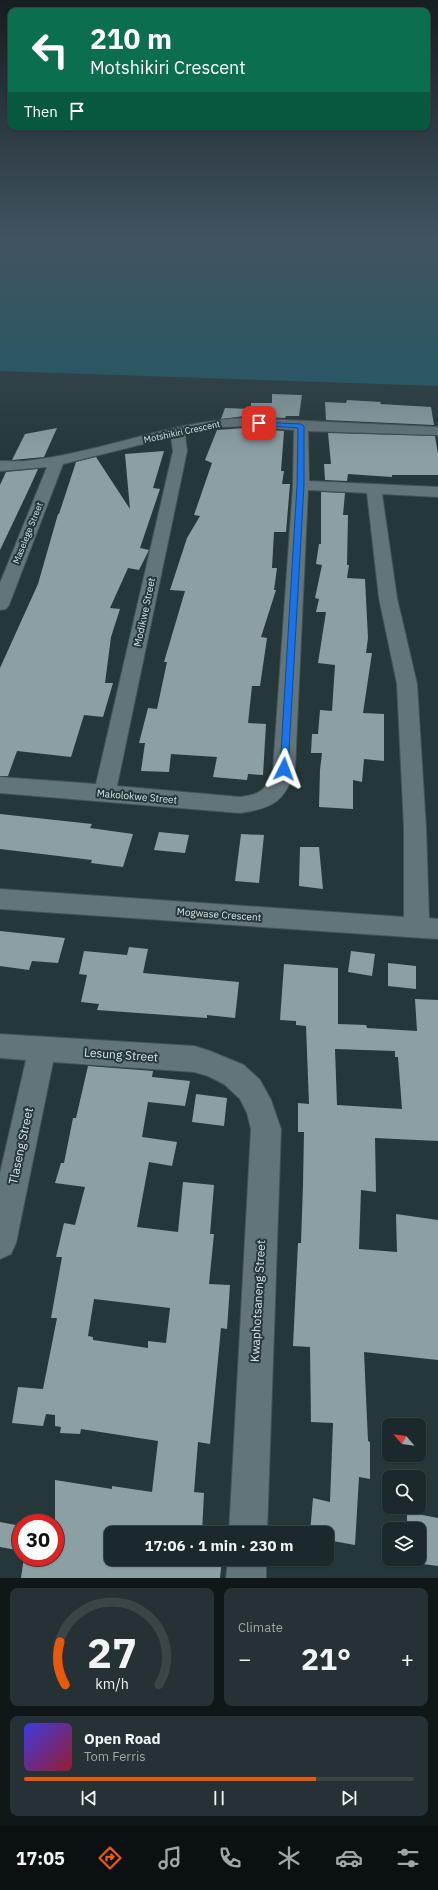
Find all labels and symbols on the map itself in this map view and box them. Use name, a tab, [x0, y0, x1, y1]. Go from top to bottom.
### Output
pin	[242, 406, 276, 440]
street label: Motshikiri Crescent	[143, 418, 221, 445]
street label: Maselege Street	[10, 500, 45, 565]
street label: Modikwe Street	[131, 576, 158, 648]
position arrow	[263, 748, 305, 790]
street label: Makolokwe Street	[96, 787, 178, 807]
street label: Mogwase Crescent	[176, 905, 262, 924]
street label: Lesung Street	[84, 1044, 158, 1065]
street label: Tlaseng Street	[5, 1106, 36, 1186]
street label: Kwaphotsaneng Street	[247, 1240, 268, 1362]
north arrow	[382, 1418, 426, 1462]
speed limit sign: 30	[12, 1514, 64, 1566]

